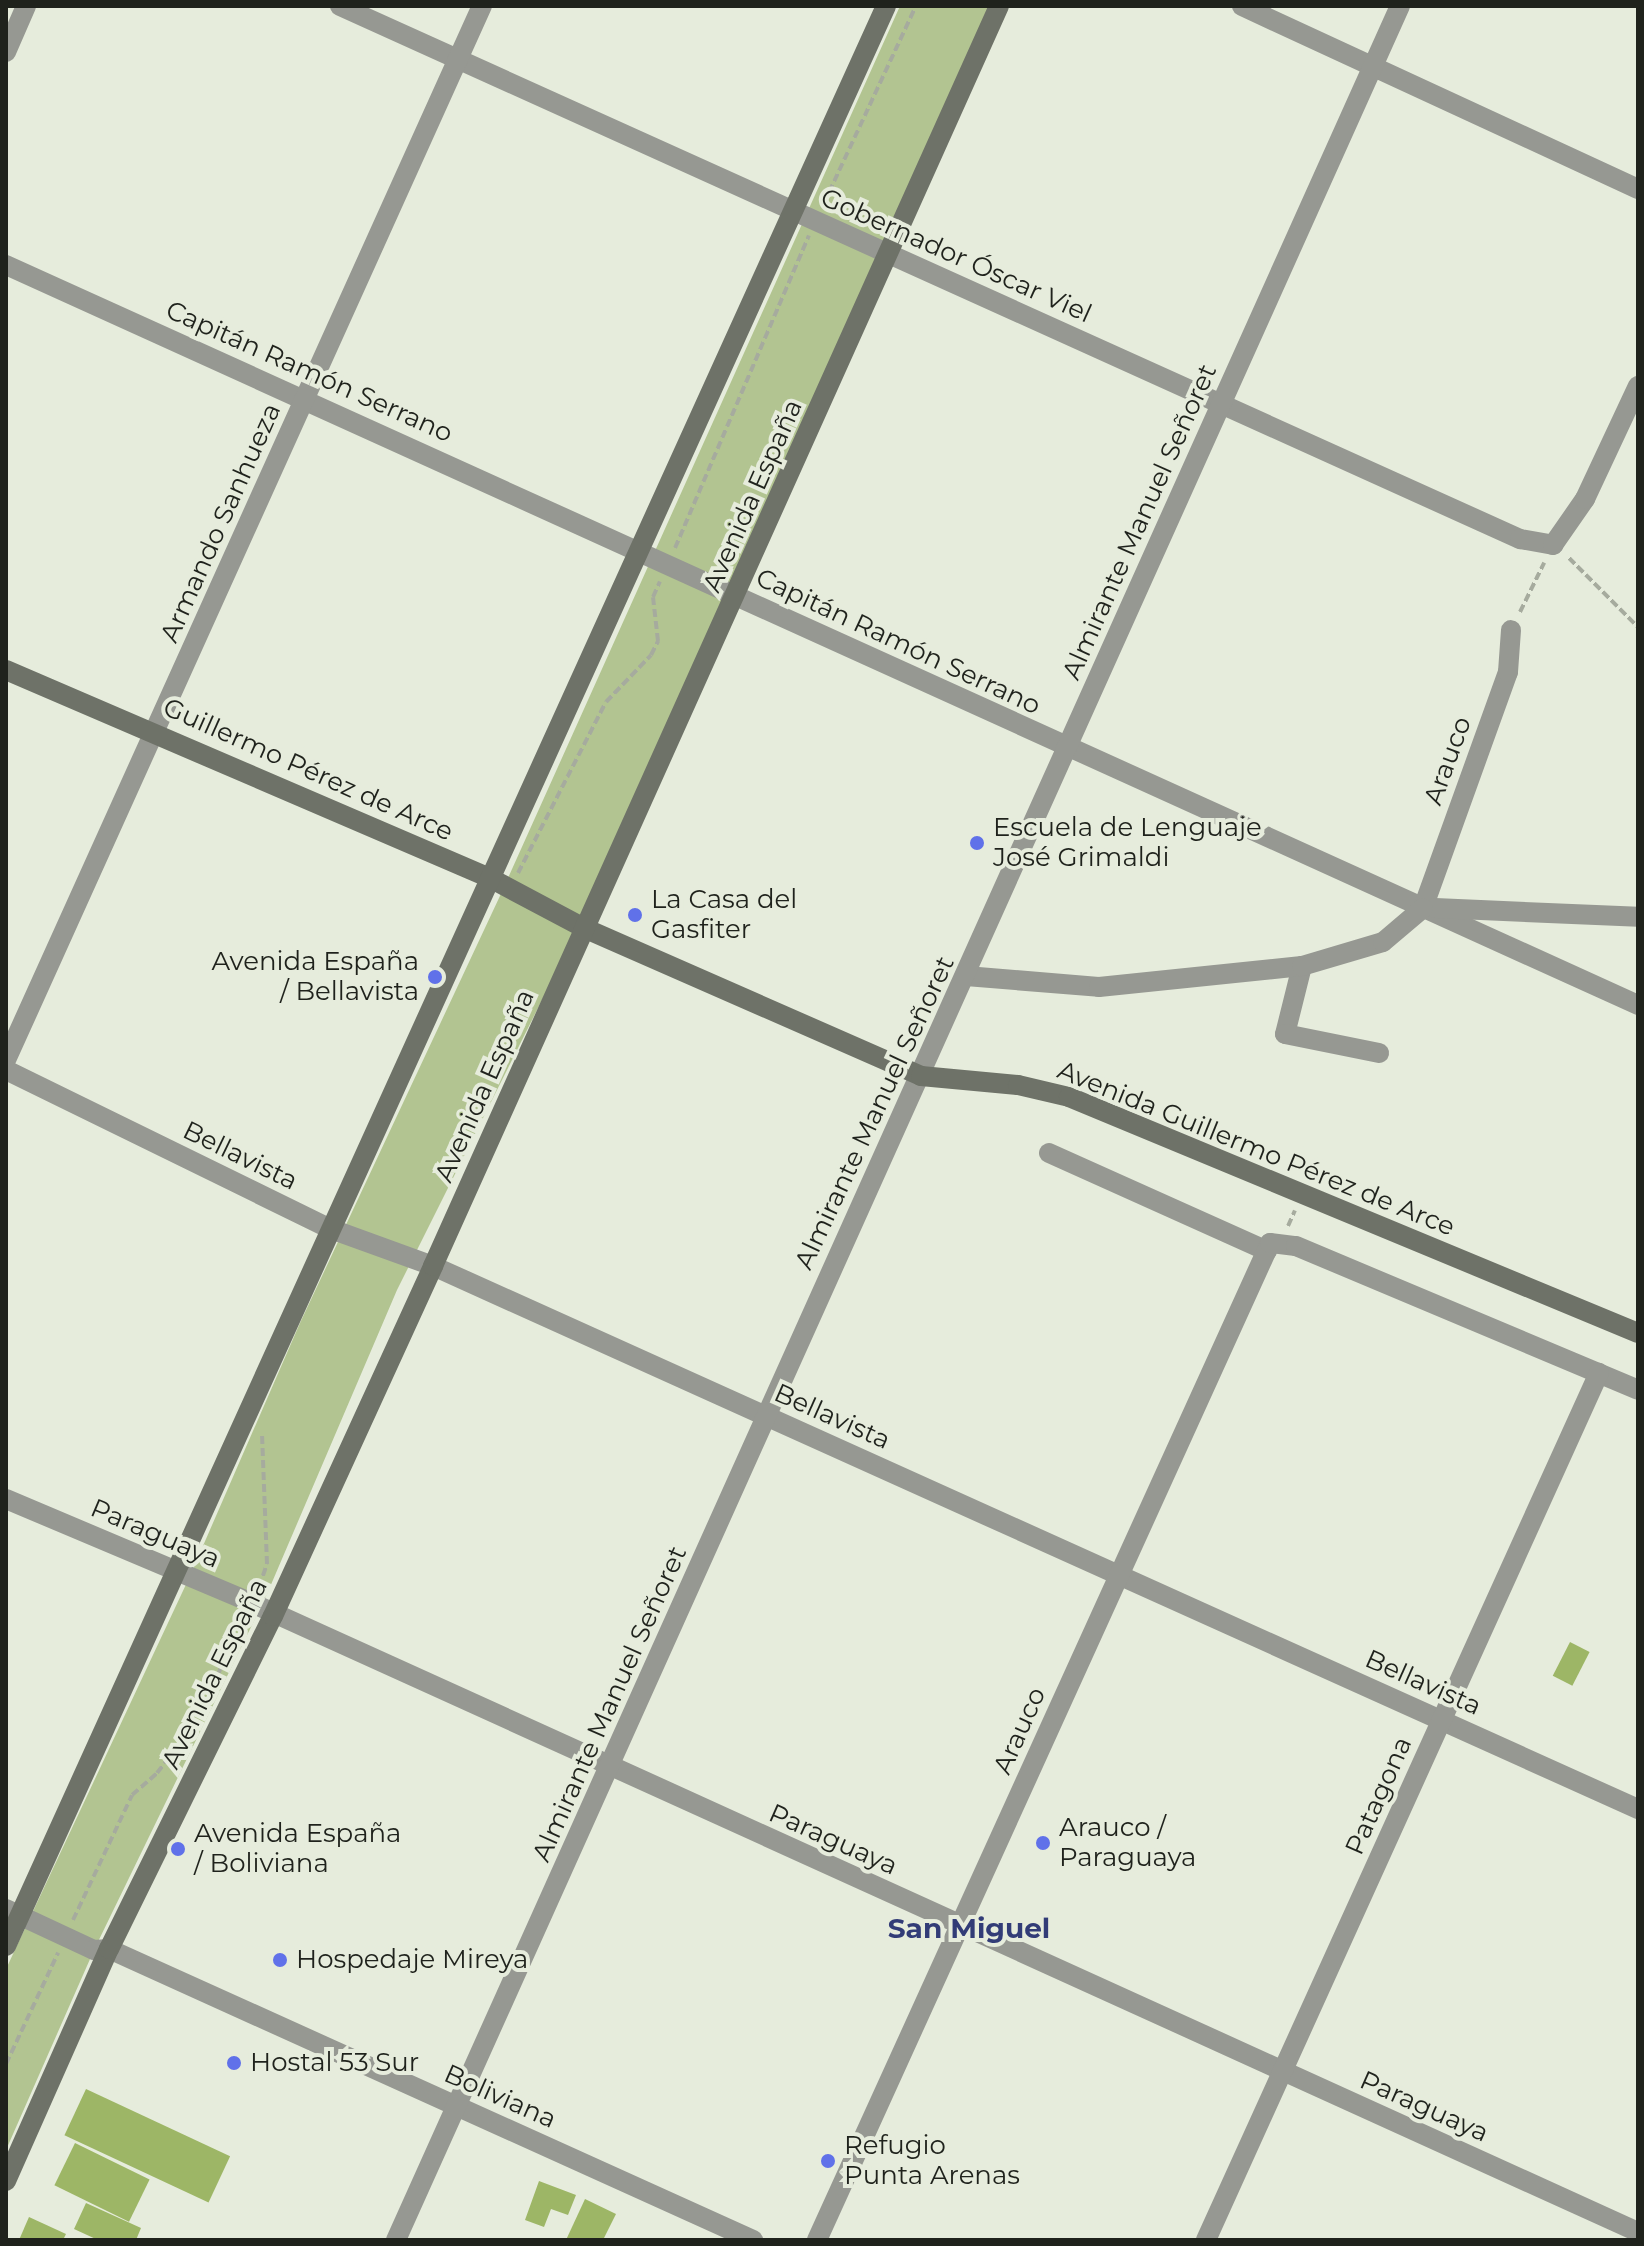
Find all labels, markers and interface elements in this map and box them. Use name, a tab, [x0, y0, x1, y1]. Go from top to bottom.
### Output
street label: Gobernador Óscar Viel	[816, 182, 1096, 330]
street label: Capitán Ramón Serrano	[161, 295, 457, 449]
street label: Almirante Manuel Señoret	[1056, 360, 1224, 684]
street label: Avenida España	[697, 395, 809, 597]
street label: Armando Sanhueza	[154, 399, 288, 647]
street label: Capitán Ramón Serrano	[751, 562, 1045, 722]
street label: Guillermo Pérez de Arce	[158, 692, 458, 848]
street label: Arauco	[1418, 713, 1478, 809]
place label: Escuela de Lenguaje José Grimaldi	[993, 812, 1262, 874]
marker: Escuela de Lenguaje José Grimaldi	[968, 834, 986, 852]
place label: La Casa del Gasfiter	[651, 884, 797, 946]
marker: La Casa del Gasfiter	[626, 906, 644, 924]
place label: Avenida España / Bellavista	[212, 946, 419, 1008]
street label: Almirante Manuel Señoret	[789, 952, 961, 1274]
marker: Avenida España / Bellavista	[426, 968, 444, 986]
street label: Avenida España	[429, 985, 541, 1187]
street label: Avenida Guillermo Pérez de Arce	[1053, 1055, 1459, 1243]
street label: Bellavista	[178, 1115, 302, 1197]
street label: Bellavista	[769, 1378, 895, 1456]
street label: Paraguaya	[86, 1493, 224, 1575]
street label: Almirante Manuel Señoret	[526, 1542, 694, 1866]
street label: Avenida España	[156, 1574, 274, 1774]
street label: Bellavista	[1360, 1644, 1486, 1722]
street label: Arauco	[987, 1683, 1053, 1779]
street label: Patagona	[1339, 1732, 1419, 1860]
street label: Paraguaya	[764, 1798, 902, 1882]
place label: Arauco / Paraguaya	[1059, 1812, 1196, 1874]
place label: Avenida España / Boliviana	[194, 1818, 401, 1880]
marker: Arauco / Paraguaya	[1034, 1834, 1052, 1852]
marker: Avenida España / Boliviana	[169, 1840, 187, 1858]
district label: San Miguel	[888, 1911, 1050, 1945]
place label: Hospedaje Mireya	[296, 1944, 528, 1976]
marker: Hospedaje Mireya	[271, 1951, 289, 1969]
place label: Hostal 53 Sur	[250, 2047, 419, 2079]
marker: Hostal 53 Sur	[225, 2054, 243, 2072]
street label: Boliviana	[439, 2058, 561, 2136]
street label: Paraguaya	[1355, 2065, 1493, 2149]
place label: Refugio Punta Arenas	[844, 2130, 1020, 2192]
marker: Refugio Punta Arenas	[819, 2152, 837, 2170]

